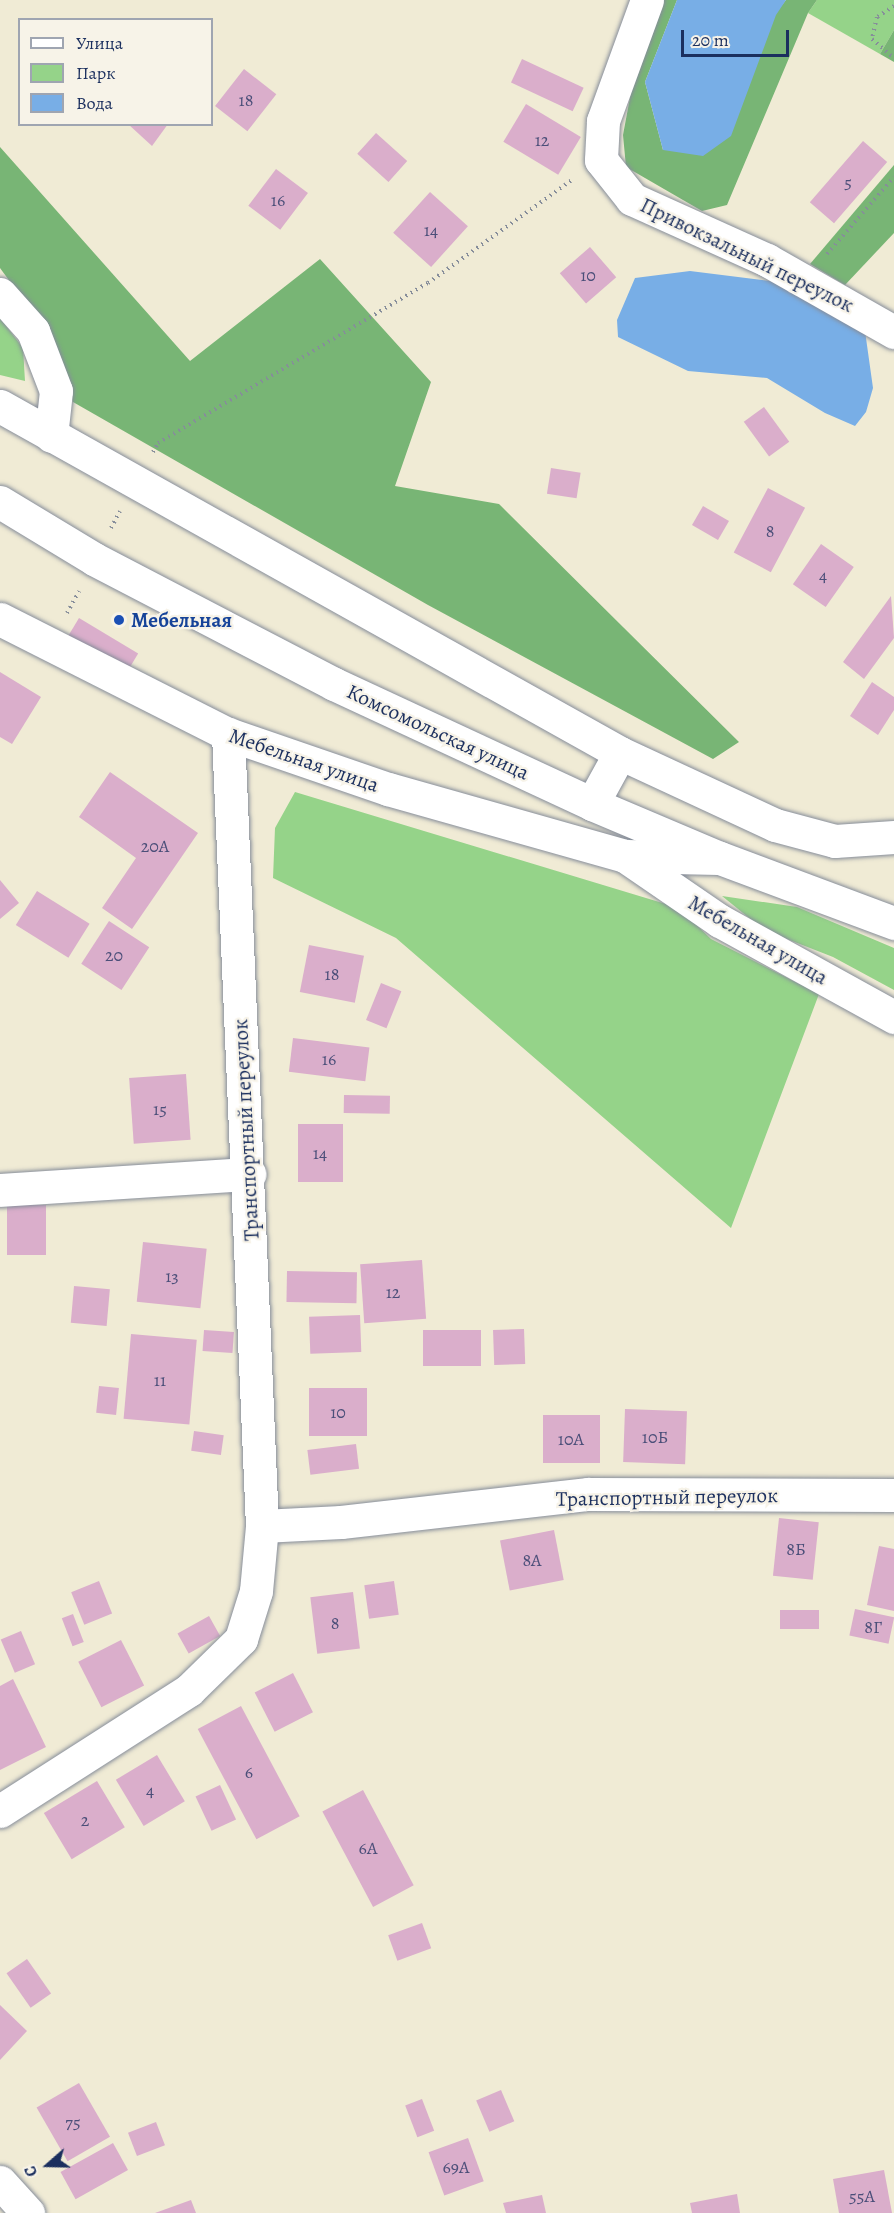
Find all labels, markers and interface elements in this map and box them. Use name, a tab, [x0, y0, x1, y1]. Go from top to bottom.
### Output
legend	[18, 18, 213, 126]
scale bar	[684, 18, 792, 56]
text: 20 m	[692, 28, 729, 52]
text: Улица	[76, 31, 123, 55]
text: Парк	[76, 61, 116, 85]
house number: 18	[239, 89, 253, 111]
text: Вода	[76, 91, 113, 115]
house number: 12	[535, 129, 549, 151]
house number: 5	[844, 171, 852, 193]
house number: 16	[271, 189, 285, 211]
street label: Привокзальный переулок	[636, 192, 858, 318]
house number: 14	[424, 219, 438, 241]
house number: 10	[580, 264, 596, 286]
house number: 8	[766, 520, 774, 542]
house number: 4	[819, 564, 827, 586]
place label: Мебельная	[131, 607, 232, 633]
marker: Мебельная	[112, 613, 126, 627]
street label: Комсомольская улица	[343, 679, 533, 785]
street label: Мебельная улица	[226, 723, 382, 797]
house number: 20А	[141, 835, 169, 857]
street label: Мебельная улица	[684, 890, 832, 990]
house number: 20	[105, 944, 123, 966]
house number: 18	[325, 963, 339, 985]
street label: Транспортный переулок	[228, 1018, 264, 1242]
house number: 16	[322, 1048, 336, 1070]
house number: 15	[153, 1098, 167, 1120]
house number: 14	[313, 1142, 327, 1164]
house number: 13	[165, 1265, 179, 1287]
house number: 12	[386, 1281, 400, 1303]
house number: 11	[154, 1369, 166, 1391]
house number: 10	[330, 1401, 346, 1423]
house number: 10Б	[642, 1426, 668, 1448]
house number: 10А	[558, 1428, 584, 1450]
street label: Транспортный переулок	[556, 1482, 778, 1512]
house number: 8Б	[786, 1538, 806, 1560]
house number: 8А	[522, 1549, 542, 1571]
house number: 8	[331, 1612, 339, 1634]
house number: 8Г	[864, 1616, 882, 1638]
house number: 6	[245, 1761, 253, 1783]
house number: 4	[146, 1779, 154, 1801]
house number: 2	[81, 1809, 89, 1831]
house number: 6А	[359, 1837, 377, 1859]
house number: 75	[65, 2111, 81, 2133]
north arrow	[18, 2135, 78, 2195]
house number: 69А	[442, 2156, 470, 2178]
text: С	[19, 2163, 43, 2180]
house number: 55А	[849, 2185, 875, 2207]

